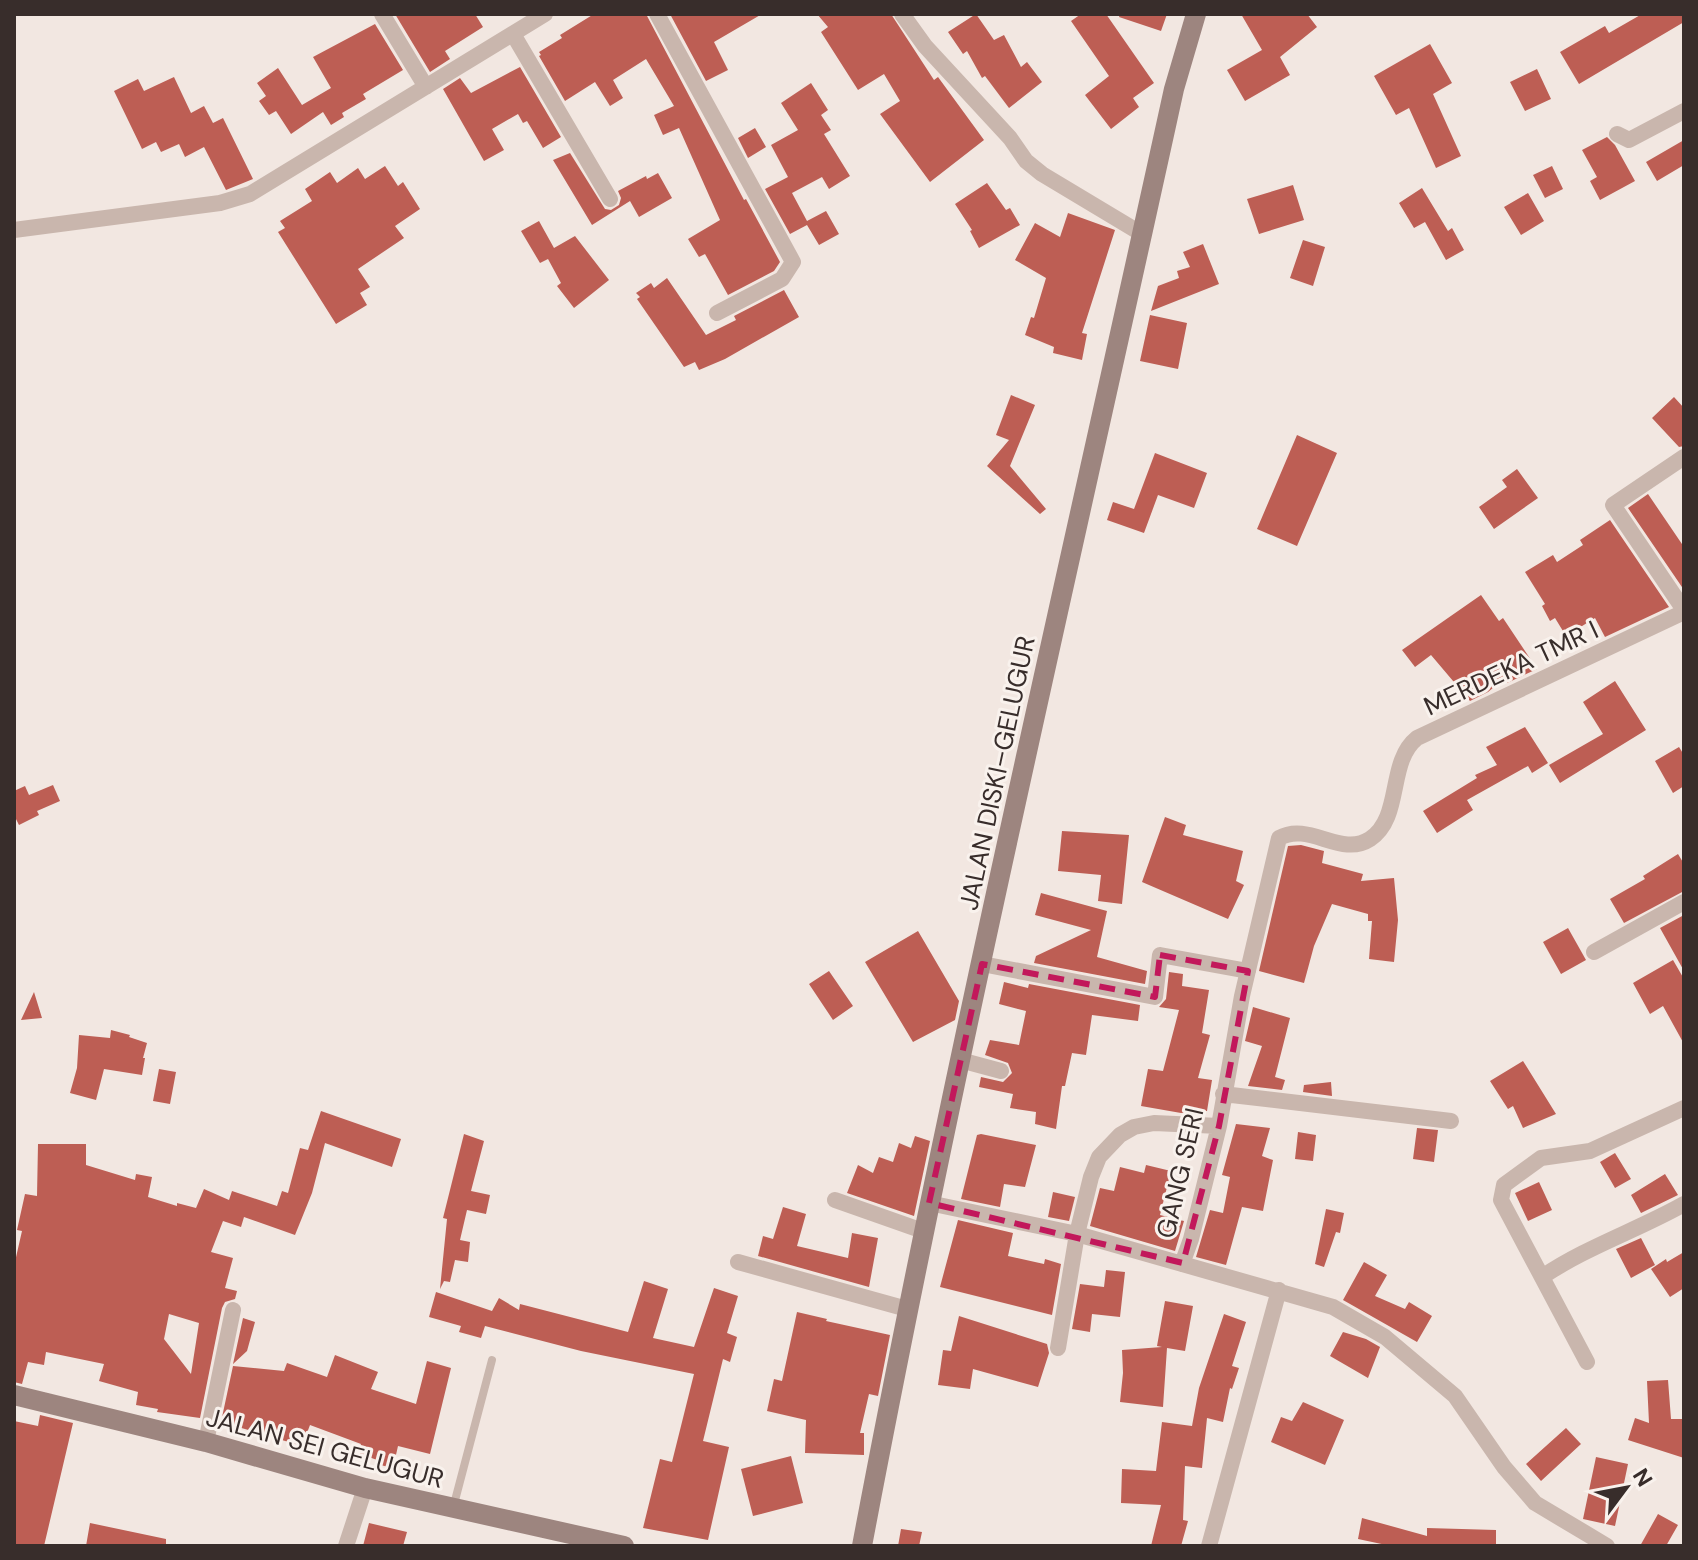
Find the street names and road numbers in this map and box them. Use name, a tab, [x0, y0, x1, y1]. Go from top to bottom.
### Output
street label: MERDEKA TMR I	[1418, 613, 1604, 723]
street label: JALAN DISKI–GELUGUR	[951, 633, 1043, 913]
street label: GANG SERI	[1148, 1104, 1212, 1242]
street label: JALAN SEI GELUGUR	[202, 1400, 448, 1496]

